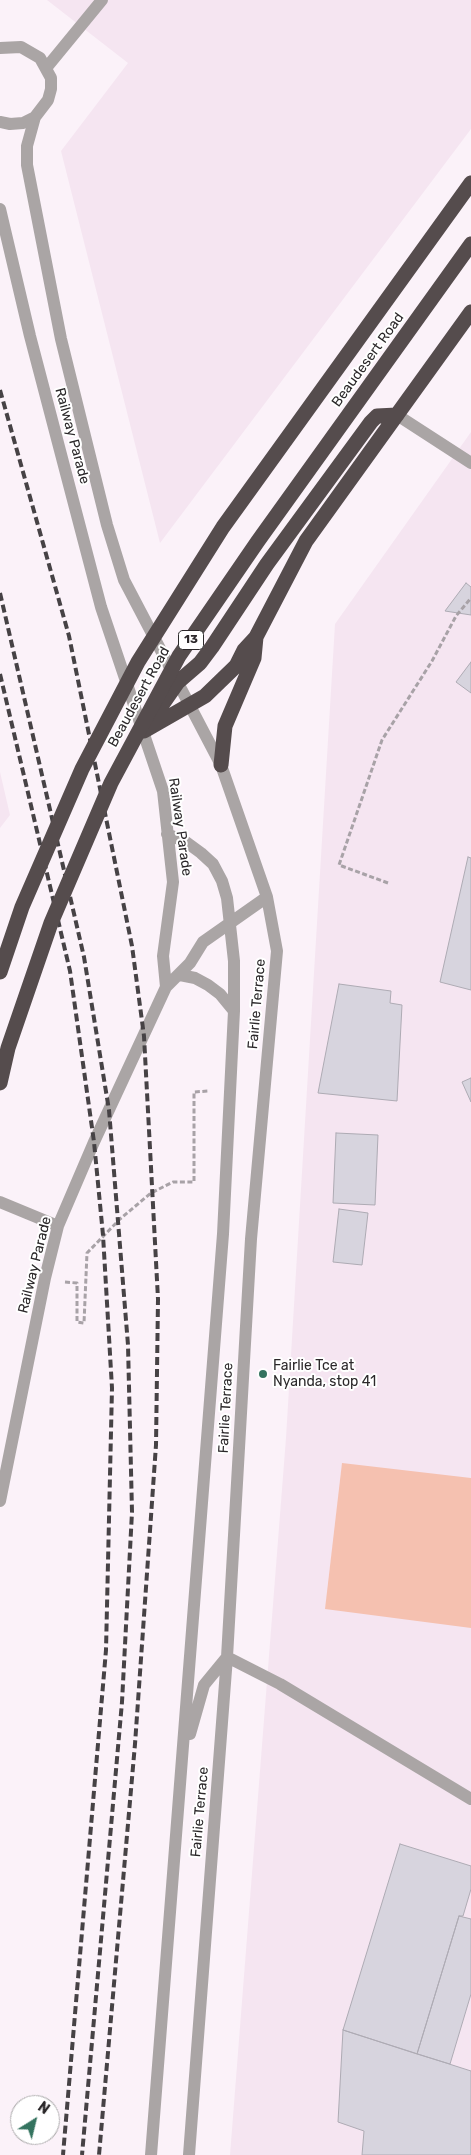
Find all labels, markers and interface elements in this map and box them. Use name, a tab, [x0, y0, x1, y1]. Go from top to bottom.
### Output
street label: Beaudesert Road	[328, 310, 408, 410]
street label: Railway Parade	[51, 386, 93, 486]
road number: 13	[178, 630, 204, 650]
street label: Beaudesert Road	[105, 644, 173, 750]
street label: Railway Parade	[165, 777, 195, 877]
street label: Fairlie Terrace	[245, 958, 269, 1050]
street label: Railway Parade	[15, 1215, 55, 1315]
place label: Fairlie Tce at Nyanda, stop 41	[273, 1358, 376, 1390]
street label: Fairlie Terrace	[215, 1362, 237, 1454]
marker: Fairlie Tce at Nyanda, stop 41	[257, 1368, 269, 1380]
street label: Fairlie Terrace	[188, 1766, 212, 1858]
north arrow	[10, 2095, 60, 2145]
text: N	[34, 2098, 53, 2118]

